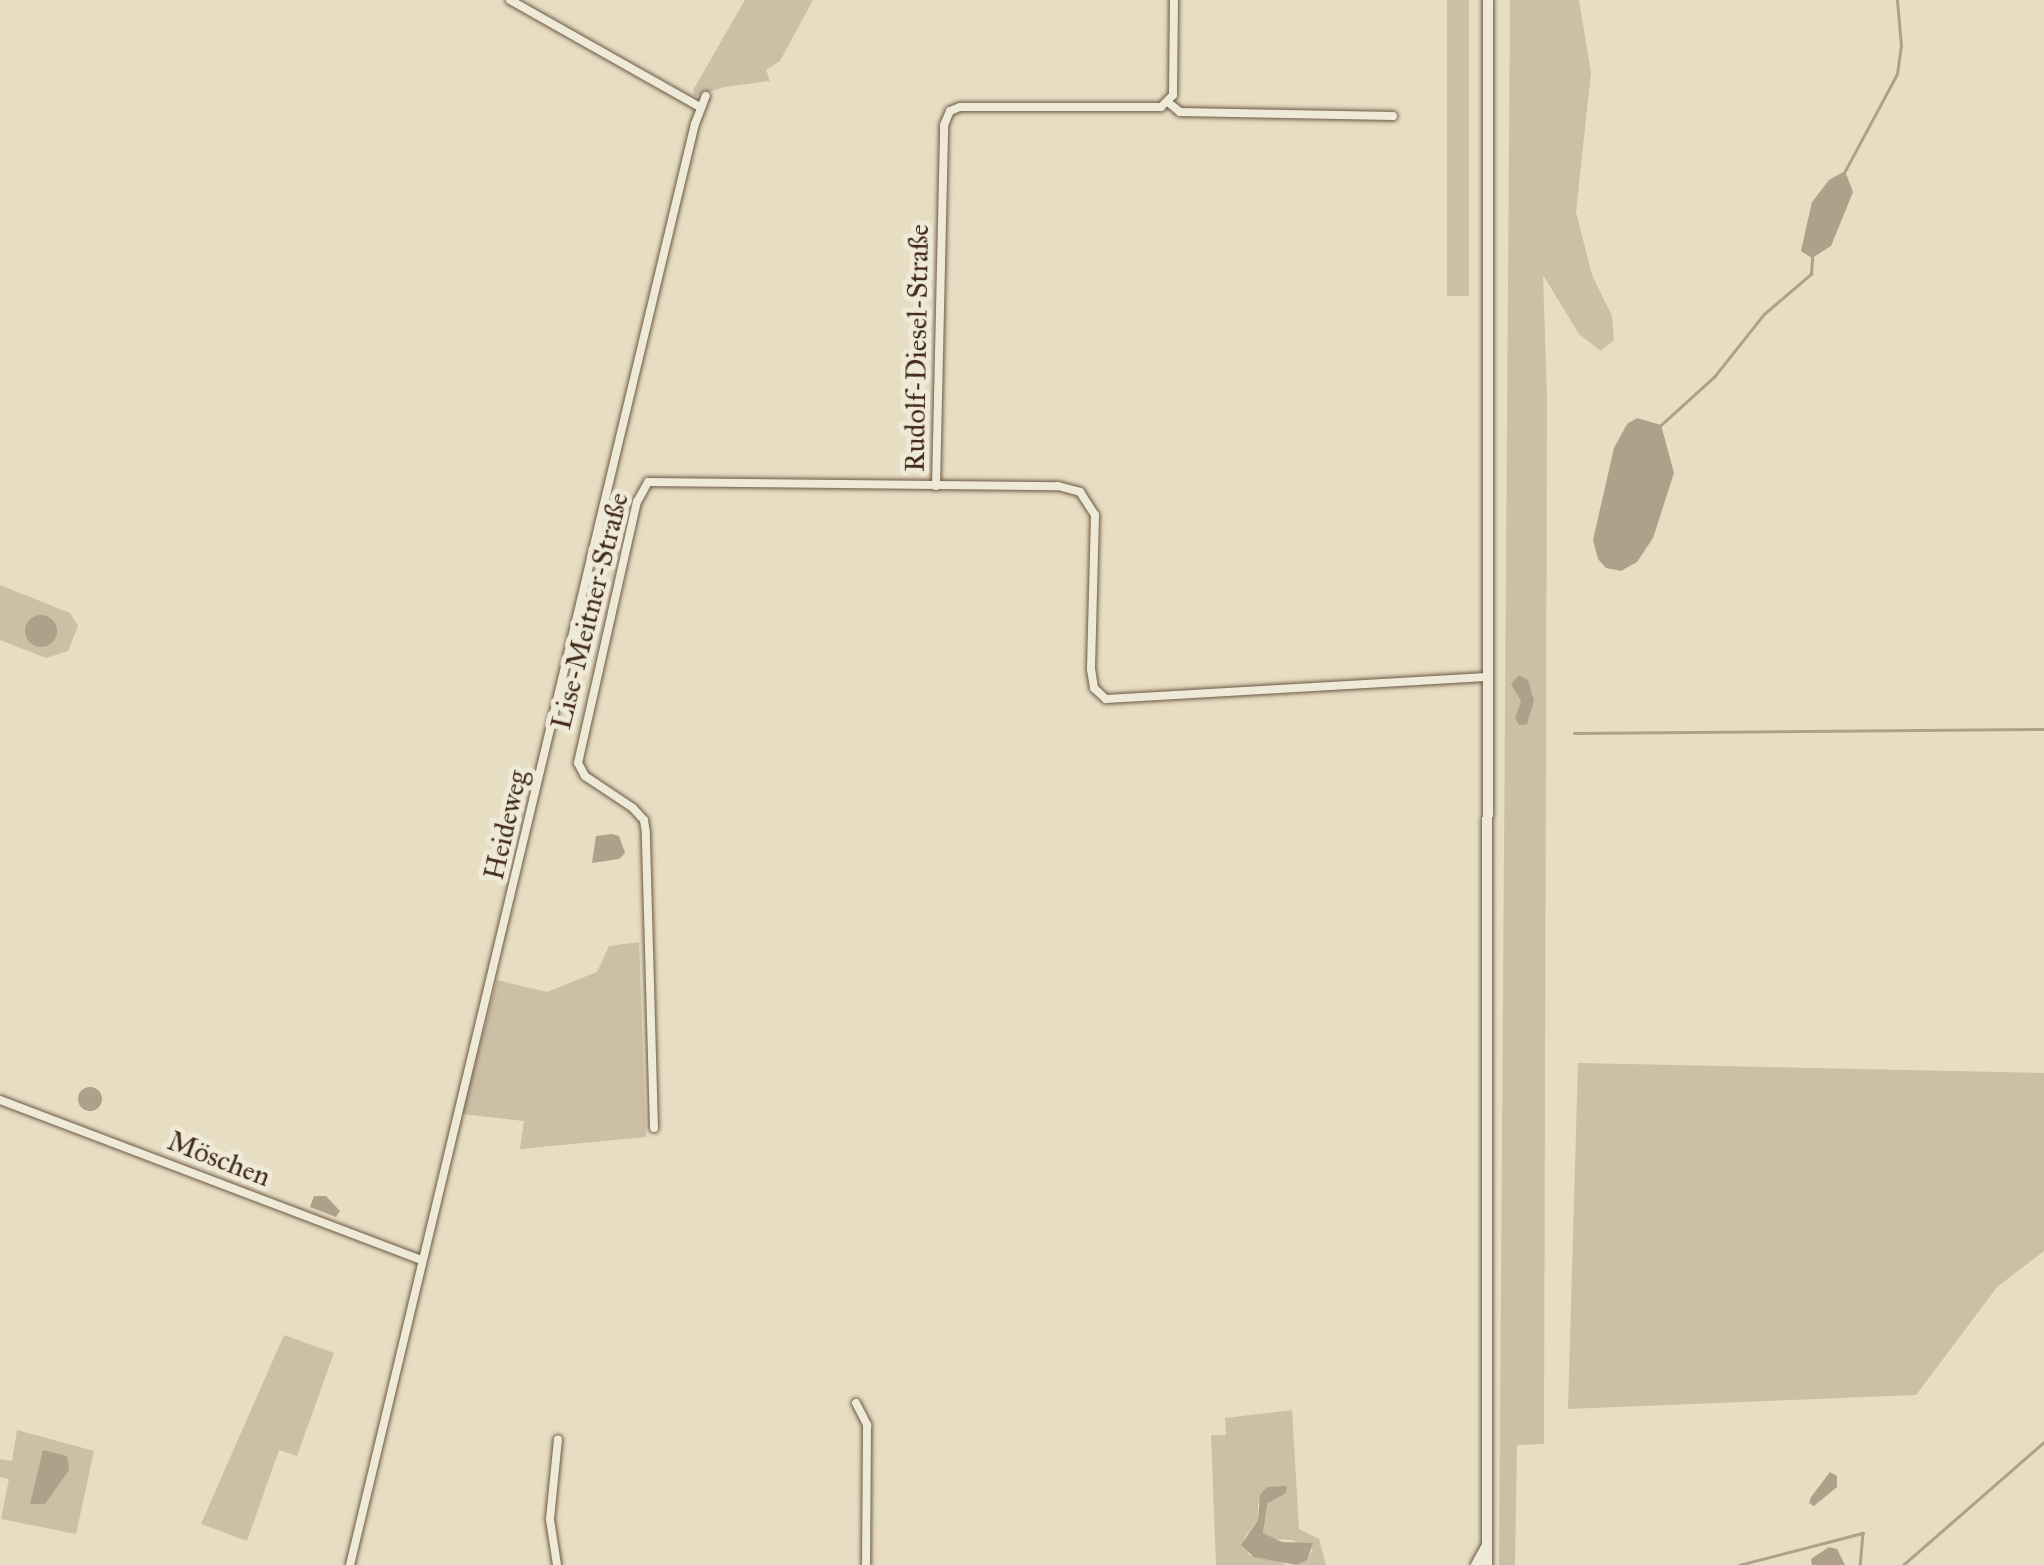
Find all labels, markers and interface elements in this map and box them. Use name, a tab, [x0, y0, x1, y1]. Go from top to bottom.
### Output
street label: Rudolf-Diesel-Straße	[898, 224, 936, 472]
street label: Lise-Meitner-Straße	[544, 489, 636, 733]
street label: Heideweg	[477, 767, 535, 883]
street label: Möschen	[163, 1124, 275, 1194]

